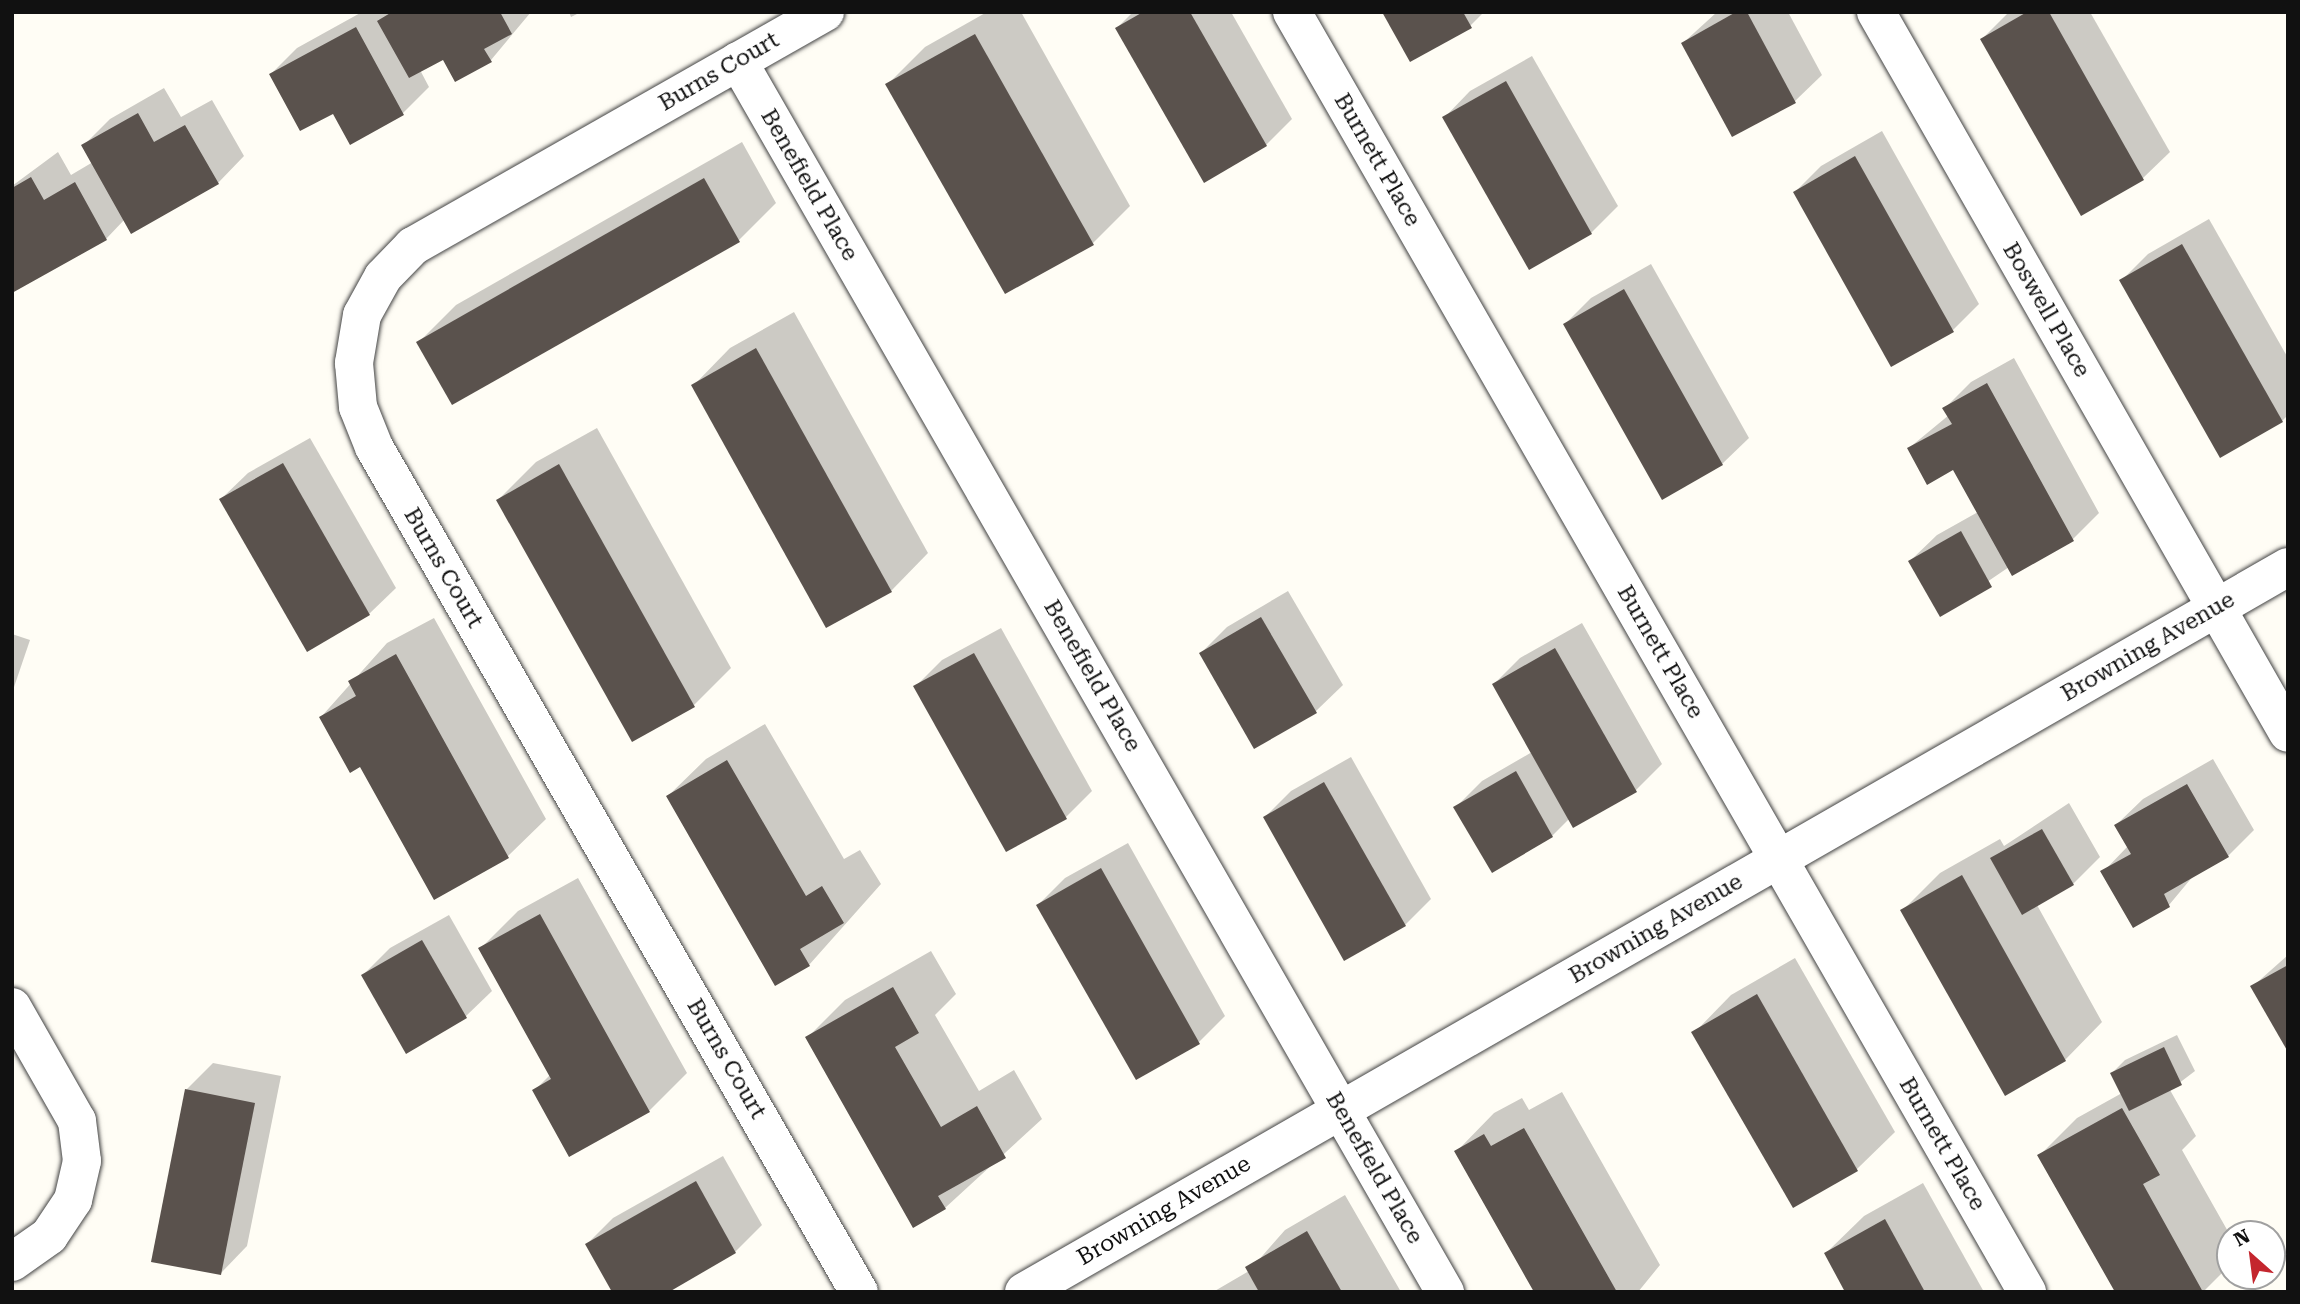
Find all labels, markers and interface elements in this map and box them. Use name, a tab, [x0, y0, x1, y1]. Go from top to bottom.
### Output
street label: Burns Court	[654, 27, 784, 117]
street label: Burnett Place	[1328, 89, 1426, 231]
street label: Benefield Place	[754, 104, 864, 266]
street label: Boswell Place	[1996, 238, 2096, 382]
street label: Burns Court	[398, 503, 488, 633]
street label: Burnett Place	[1611, 581, 1709, 723]
street label: Browning Avenue	[2056, 586, 2240, 708]
street label: Benefield Place	[1037, 595, 1147, 757]
street label: Browning Avenue	[1564, 868, 1748, 990]
street label: Burns Court	[681, 994, 771, 1124]
street label: Burnett Place	[1893, 1073, 1991, 1215]
street label: Benefield Place	[1319, 1087, 1429, 1249]
street label: Browning Avenue	[1072, 1150, 1256, 1272]
north arrow	[2216, 1220, 2286, 1290]
text: N	[2230, 1224, 2254, 1251]

